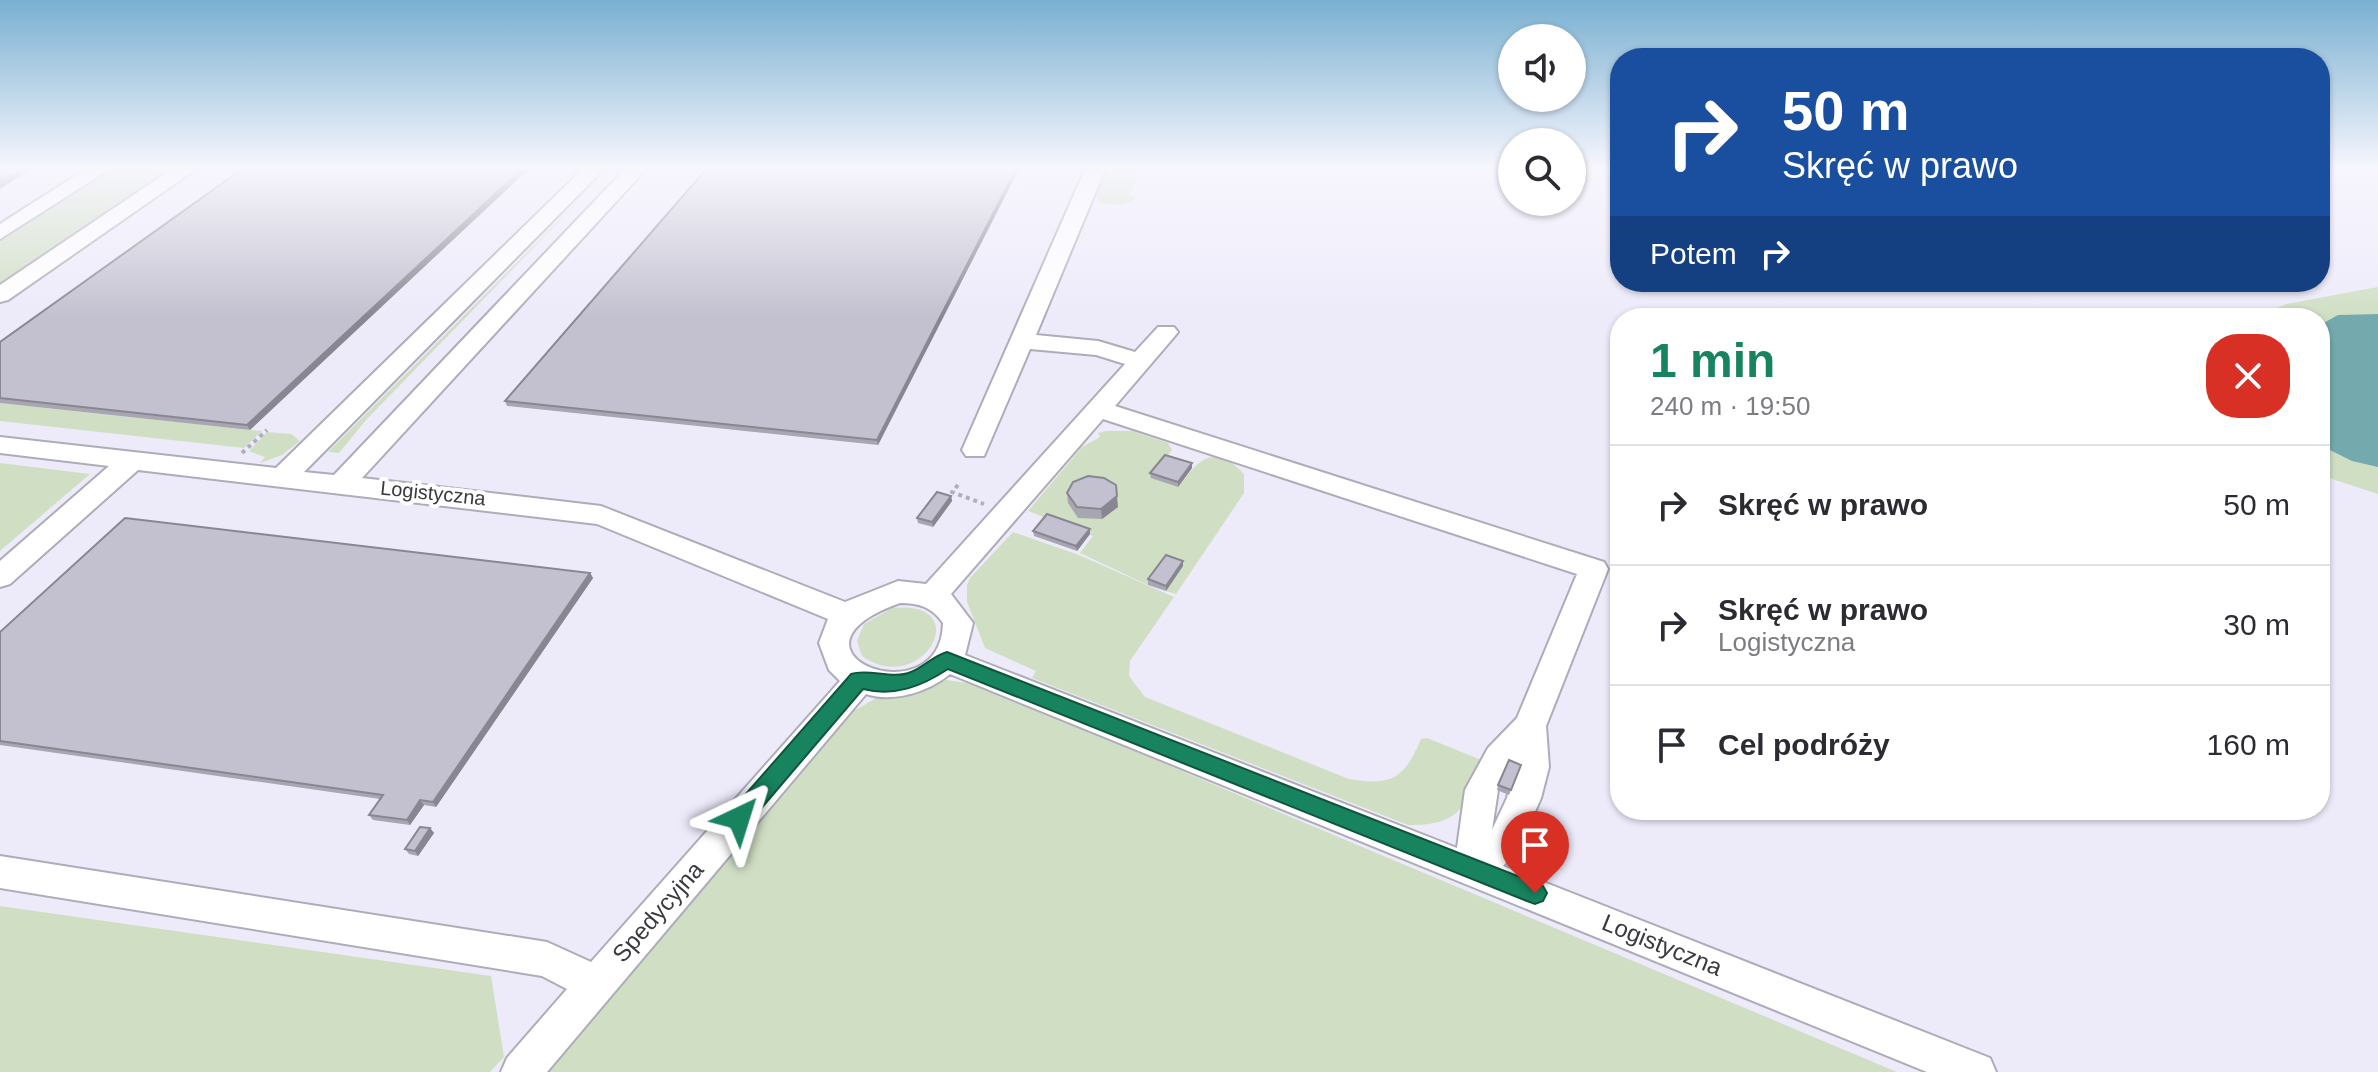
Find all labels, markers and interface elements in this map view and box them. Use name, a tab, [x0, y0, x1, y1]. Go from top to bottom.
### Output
map controls	[1498, 24, 1586, 216]
button: sound	[1498, 24, 1586, 112]
text: 50 m	[1782, 79, 1910, 142]
icon: right	[1650, 80, 1754, 184]
button: search	[1498, 128, 1586, 216]
text: Skręć w prawo	[1782, 145, 2018, 186]
icon: right	[1753, 232, 1797, 276]
text: Potem	[1650, 237, 1737, 270]
text: 1 min	[1650, 334, 1775, 387]
button: close	[2206, 334, 2290, 418]
text: 240 m · 19:50	[1650, 391, 1810, 421]
street label: Logistyczna	[379, 477, 488, 510]
icon: right	[1650, 483, 1694, 527]
text: Skręć w prawo	[1718, 488, 1928, 521]
text: 50 m	[2223, 488, 2290, 521]
text: Skręć w prawo	[1718, 593, 1928, 626]
icon: right	[1650, 603, 1694, 647]
text: 30 m	[2223, 608, 2290, 641]
text: Logistyczna	[1718, 627, 1855, 657]
icon: arrive	[1650, 723, 1694, 767]
text: Cel podróży	[1718, 728, 1890, 761]
text: 160 m	[2207, 728, 2290, 761]
position arrow	[697, 776, 781, 860]
pin	[1501, 811, 1569, 893]
icon: arrive	[1513, 823, 1557, 867]
street label: Spedycyjna	[607, 856, 709, 967]
street label: Logistyczna	[1598, 908, 1727, 981]

